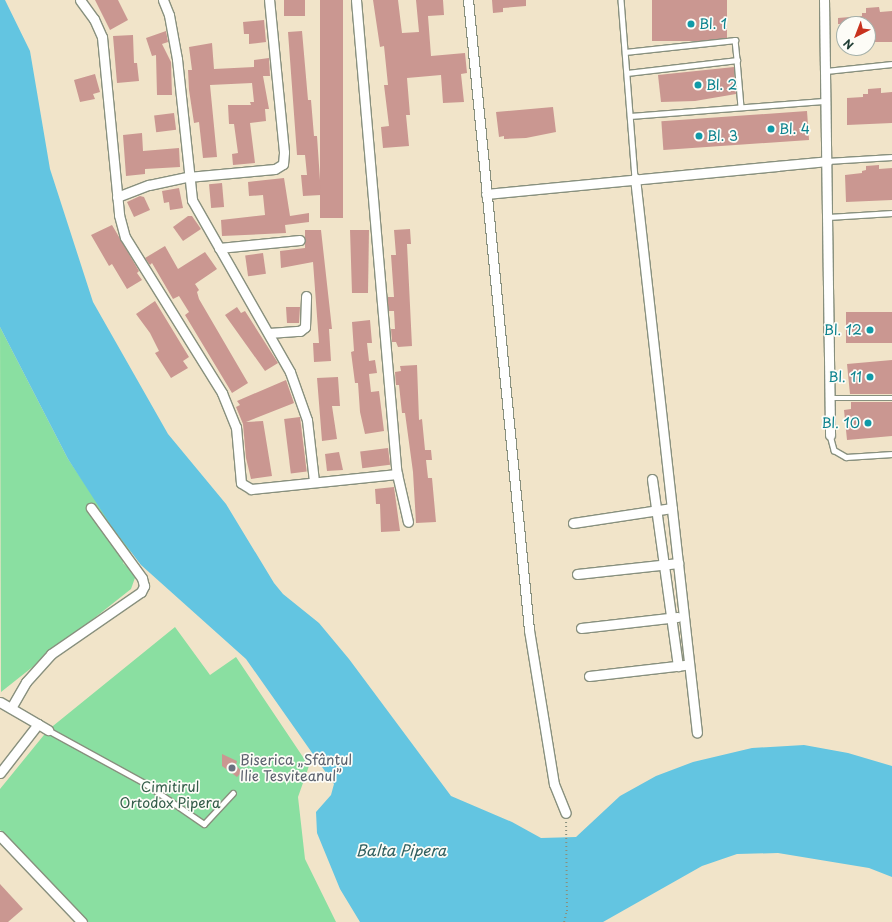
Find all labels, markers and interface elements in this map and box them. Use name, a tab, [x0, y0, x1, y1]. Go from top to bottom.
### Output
place label: Bl. 1	[699, 16, 727, 32]
north arrow	[836, 16, 876, 56]
marker: Bl. 1	[686, 19, 696, 29]
text: N	[839, 35, 857, 54]
place label: Bl. 2	[706, 77, 737, 93]
marker: Bl. 2	[693, 80, 703, 90]
place label: Bl. 4	[779, 121, 810, 137]
marker: Bl. 4	[766, 124, 776, 134]
place label: Bl. 3	[707, 128, 738, 144]
marker: Bl. 3	[694, 131, 704, 141]
place label: Bl. 12	[824, 322, 862, 338]
marker: Bl. 12	[865, 325, 875, 335]
place label: Bl. 11	[829, 369, 862, 385]
marker: Bl. 11	[865, 372, 875, 382]
place label: Bl. 10	[822, 415, 860, 431]
marker: Bl. 10	[863, 418, 873, 428]
place label: Biserica „Sfântul Ilie Tesviteanul”	[240, 752, 352, 784]
marker: Biserica „Sfântul Ilie Tesviteanul”	[227, 763, 237, 773]
park label: Cimitirul Ortodox Pipera	[119, 779, 221, 812]
water label: Balta Pipera	[356, 841, 446, 859]

